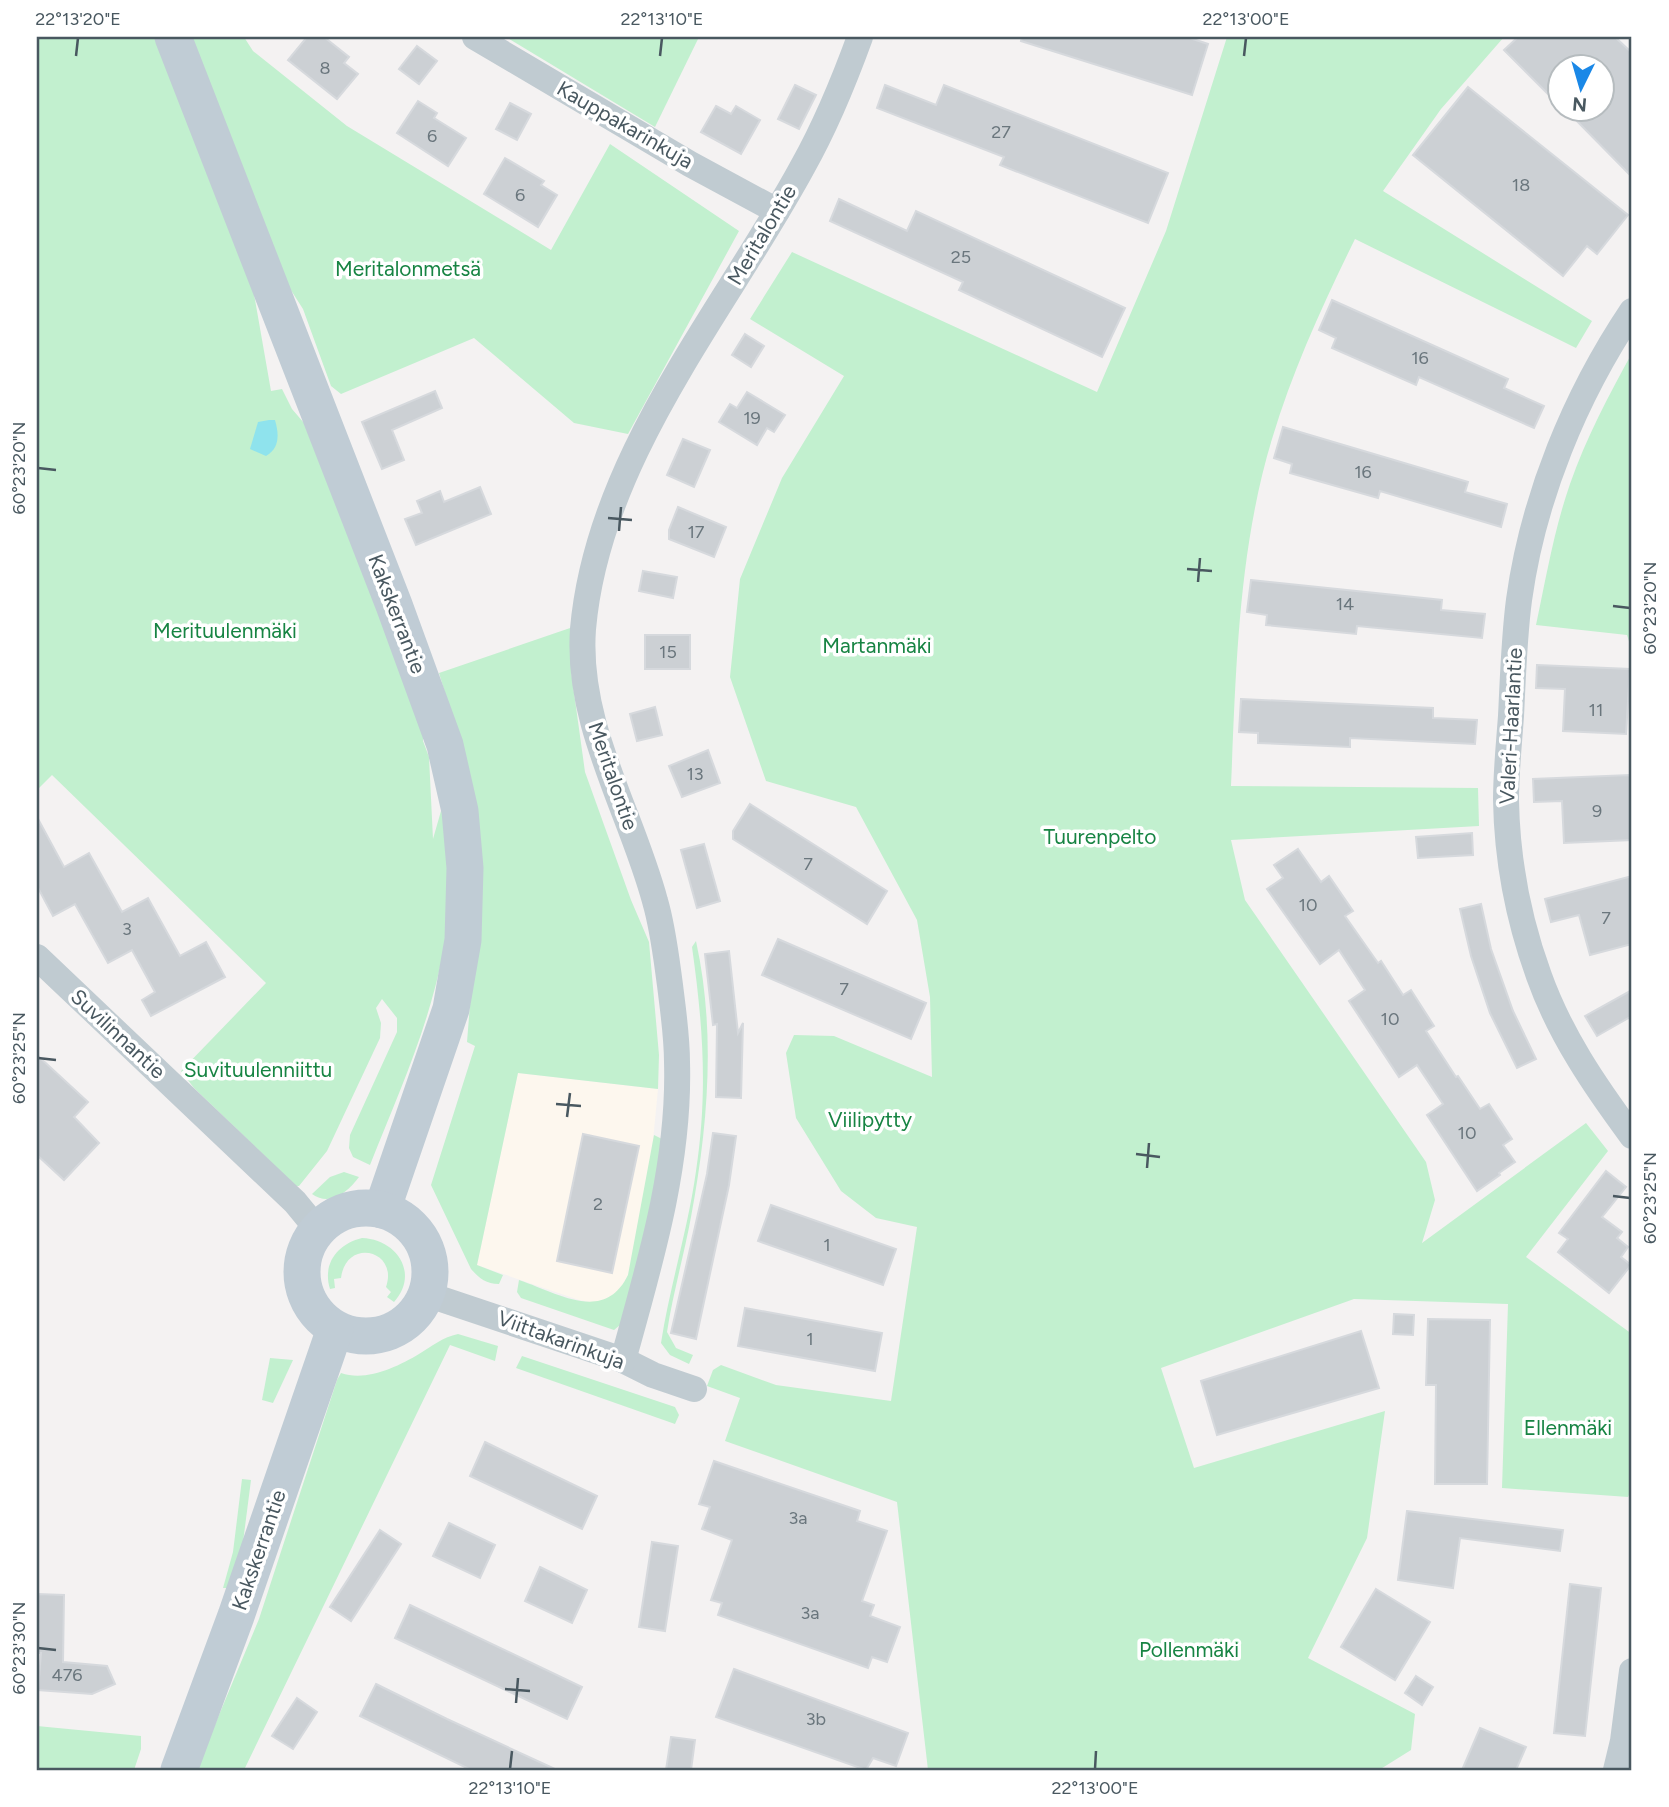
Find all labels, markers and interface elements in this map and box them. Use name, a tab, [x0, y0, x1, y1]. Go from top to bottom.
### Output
text: 22°13'20"E	[35, 8, 121, 30]
text: 22°13'10"E	[621, 8, 703, 30]
text: 22°13'00"E	[1202, 8, 1290, 30]
north arrow	[1546, 52, 1616, 122]
house number: 8	[319, 57, 331, 79]
street label: Kauppakarinkuja	[553, 75, 698, 174]
text: N	[1571, 92, 1588, 117]
house number: 27	[991, 121, 1011, 143]
house number: 6	[427, 125, 437, 147]
house number: 18	[1512, 174, 1530, 196]
street label: Meritalontie	[722, 180, 801, 289]
house number: 6	[515, 184, 525, 206]
house number: 25	[951, 246, 971, 268]
park label: Meritalonmetsä	[335, 256, 481, 281]
house number: 16	[1411, 347, 1429, 369]
house number: 19	[743, 407, 761, 429]
text: 60°23'20"N	[8, 421, 30, 515]
house number: 16	[1354, 461, 1372, 483]
house number: 17	[687, 521, 705, 543]
street label: Kakskerrantie	[363, 551, 432, 677]
text: 60°23'20"N	[1639, 561, 1661, 655]
house number: 14	[1336, 593, 1354, 615]
park label: Merituulenmäki	[153, 618, 297, 643]
park label: Martanmäki	[822, 633, 932, 658]
house number: 15	[659, 641, 677, 663]
street label: Valeri-Haarlantie	[1494, 647, 1527, 805]
house number: 11	[1589, 699, 1603, 721]
street label: Meritalontie	[583, 719, 644, 833]
house number: 13	[686, 763, 704, 785]
house number: 9	[1592, 800, 1602, 822]
park label: Tuurenpelto	[1044, 824, 1156, 849]
house number: 7	[803, 853, 813, 875]
house number: 10	[1299, 894, 1317, 916]
house number: 7	[1601, 907, 1611, 929]
house number: 3	[122, 918, 132, 940]
house number: 7	[839, 978, 849, 1000]
street label: Suvilinnantie	[66, 984, 171, 1084]
house number: 10	[1381, 1008, 1399, 1030]
text: 60°23'25"N	[8, 1012, 30, 1104]
park label: Suvituulenniittu	[184, 1057, 332, 1082]
park label: Viilipytty	[828, 1107, 912, 1132]
house number: 10	[1458, 1122, 1476, 1144]
text: 60°23'25"N	[1639, 1152, 1661, 1244]
house number: 2	[593, 1193, 603, 1215]
house number: 1	[823, 1234, 831, 1256]
street label: Viittakarinkuja	[494, 1305, 628, 1374]
house number: 1	[806, 1328, 814, 1350]
park label: Ellenmäki	[1524, 1415, 1612, 1440]
street label: Kakskerrantie	[226, 1486, 291, 1613]
house number: 3a	[789, 1507, 807, 1529]
text: 60°23'30"N	[8, 1602, 30, 1694]
house number: 3a	[801, 1602, 819, 1624]
park label: Pollenmäki	[1139, 1637, 1239, 1662]
house number: 476	[51, 1664, 83, 1686]
house number: 3b	[806, 1708, 826, 1730]
text: 22°13'10"E	[469, 1777, 551, 1799]
text: 22°13'00"E	[1051, 1777, 1139, 1799]

